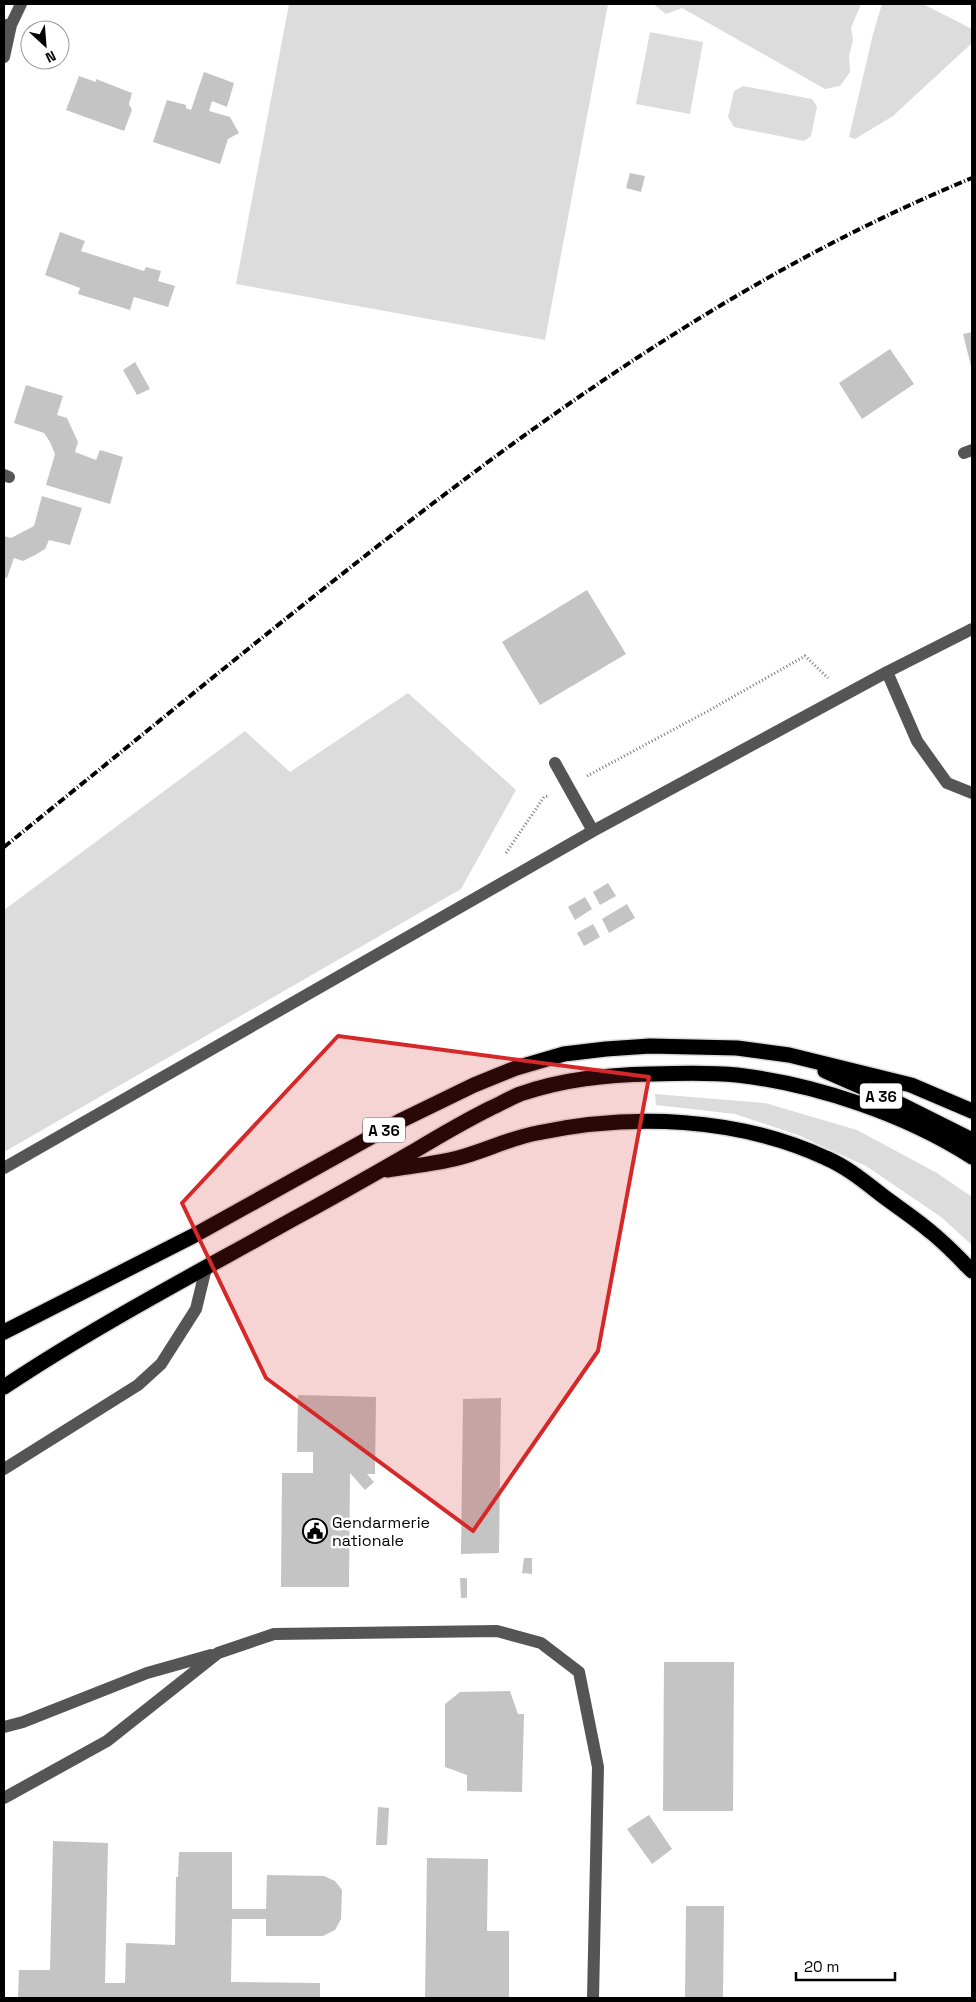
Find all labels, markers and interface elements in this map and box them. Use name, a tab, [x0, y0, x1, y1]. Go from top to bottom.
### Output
north arrow	[20, 20, 70, 70]
text: N	[43, 47, 59, 67]
road number: A 36	[860, 1084, 902, 1108]
road number: A 36	[363, 1118, 405, 1142]
place label: Gendarmerie nationale	[332, 1512, 430, 1551]
public building icon: Gendarmerie nationale	[302, 1518, 328, 1544]
scale bar	[796, 1950, 895, 1982]
text: 20 m	[804, 1957, 839, 1976]

